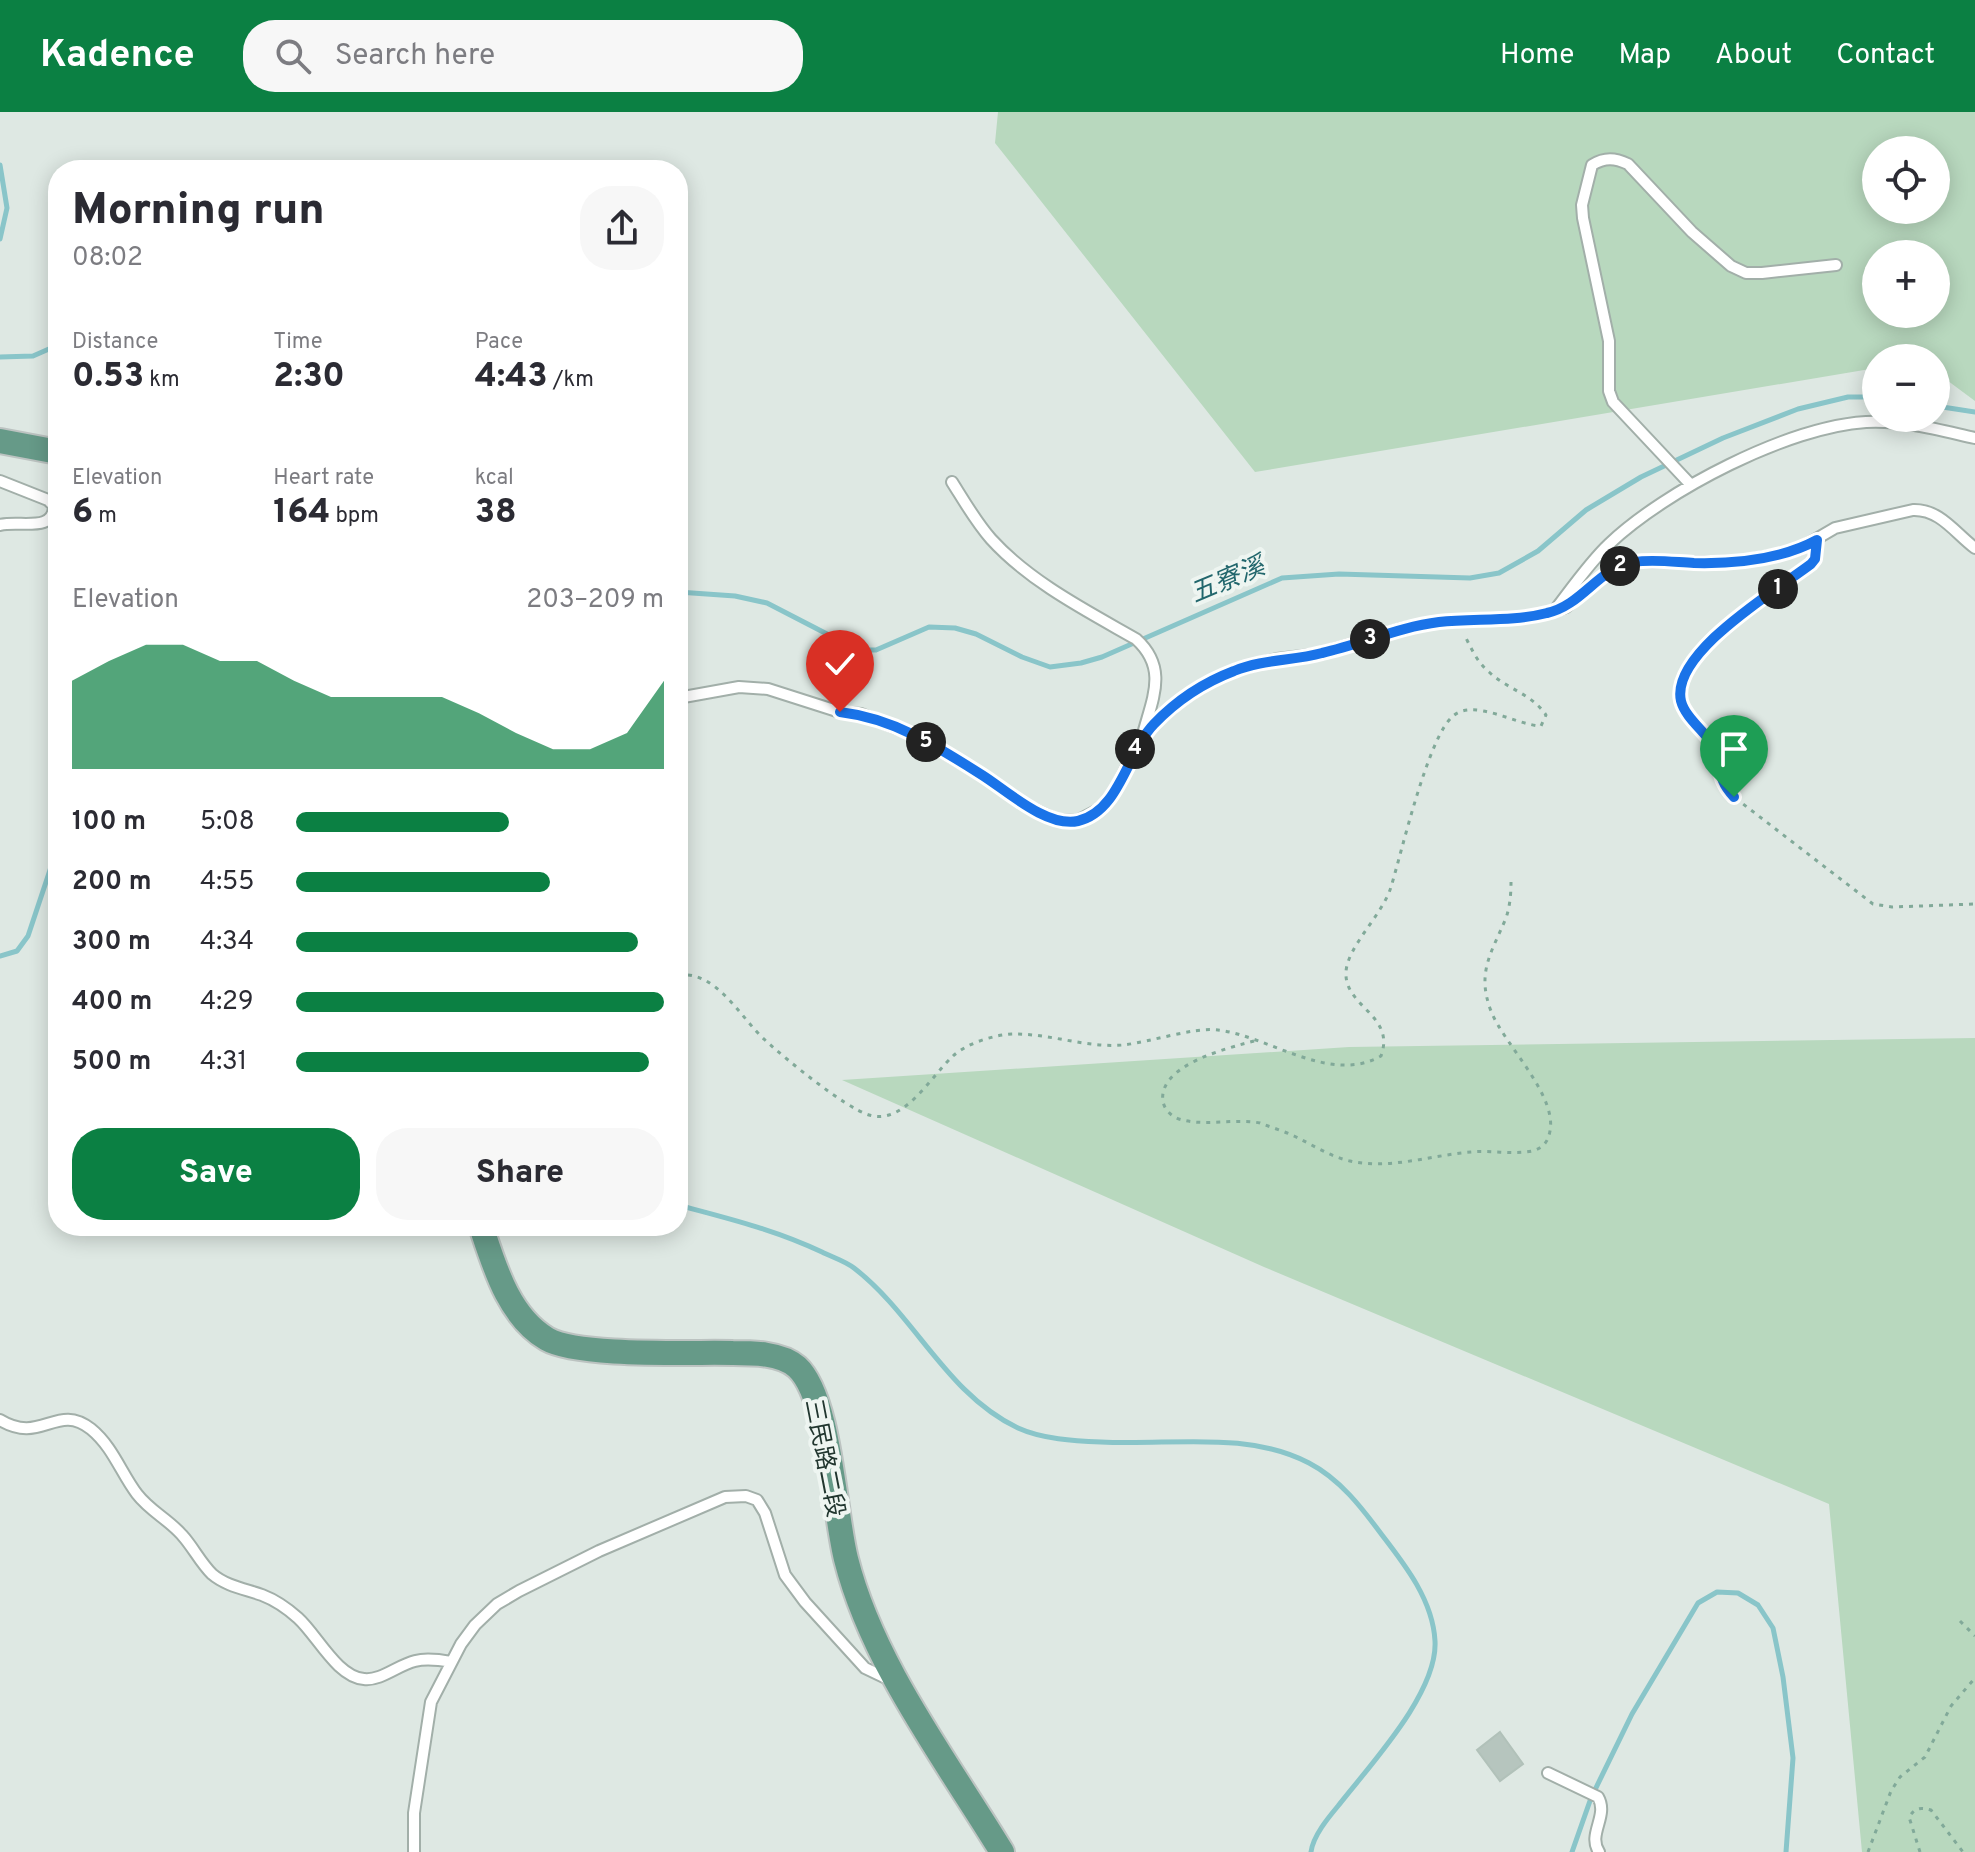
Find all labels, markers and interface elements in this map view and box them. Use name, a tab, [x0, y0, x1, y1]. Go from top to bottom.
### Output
search box	[243, 20, 803, 92]
text: Kadence	[40, 32, 195, 81]
icon: search	[271, 34, 315, 78]
text: Search here	[335, 38, 495, 75]
text: Home	[1500, 38, 1574, 74]
text: Map	[1618, 38, 1671, 74]
text: About	[1715, 38, 1792, 74]
text: Contact	[1836, 38, 1935, 74]
map controls	[1862, 136, 1950, 432]
button: locate	[1862, 136, 1950, 224]
text: Morning run	[72, 184, 325, 240]
button: share	[580, 186, 664, 270]
button: +	[1862, 240, 1950, 328]
text: 08:02	[72, 242, 143, 275]
text: Distance	[72, 329, 158, 356]
text: Time	[273, 329, 323, 356]
text: Pace	[475, 329, 523, 356]
button: −	[1862, 344, 1950, 432]
text: 0.53	[72, 356, 144, 399]
text: 2:30	[273, 356, 345, 399]
text: 4:43	[475, 356, 548, 399]
text: km	[144, 367, 180, 394]
text: /km	[548, 367, 594, 394]
text: Elevation	[72, 465, 162, 492]
text: Heart rate	[273, 465, 374, 492]
text: kcal	[475, 465, 514, 492]
text: 6	[72, 492, 93, 535]
text: 164	[273, 492, 330, 535]
text: 38	[475, 492, 517, 535]
text: m	[93, 503, 117, 530]
text: bpm	[330, 503, 379, 530]
pin: 2	[1600, 546, 1640, 586]
water label: 五寮溪	[1186, 549, 1274, 612]
text: 2	[1613, 552, 1627, 579]
pin: 1	[1758, 569, 1798, 609]
text: 1	[1774, 575, 1782, 602]
text: Elevation	[72, 584, 179, 617]
text: 203–209 m	[526, 584, 664, 617]
pin: 3	[1350, 619, 1390, 659]
text: 3	[1363, 625, 1377, 652]
pin	[806, 630, 874, 712]
icon: check	[818, 642, 862, 686]
pin	[1700, 715, 1768, 797]
pin: 5	[906, 722, 946, 762]
icon: arrive	[1712, 727, 1756, 771]
text: 5	[919, 728, 933, 755]
pin: 4	[1115, 729, 1155, 769]
text: 4	[1128, 735, 1142, 762]
text: 100 m	[72, 806, 146, 839]
text: 5:08	[200, 806, 255, 839]
text: 200 m	[72, 866, 151, 899]
text: 4:55	[200, 866, 254, 899]
text: 300 m	[72, 926, 151, 959]
text: 4:34	[200, 926, 254, 959]
text: 400 m	[72, 986, 152, 1019]
text: 4:29	[200, 986, 253, 1019]
text: 500 m	[72, 1046, 151, 1079]
text: 4:31	[200, 1046, 247, 1079]
button: Save	[72, 1128, 360, 1220]
button: Share	[376, 1128, 664, 1220]
street label: 三民路二段	[797, 1397, 849, 1520]

